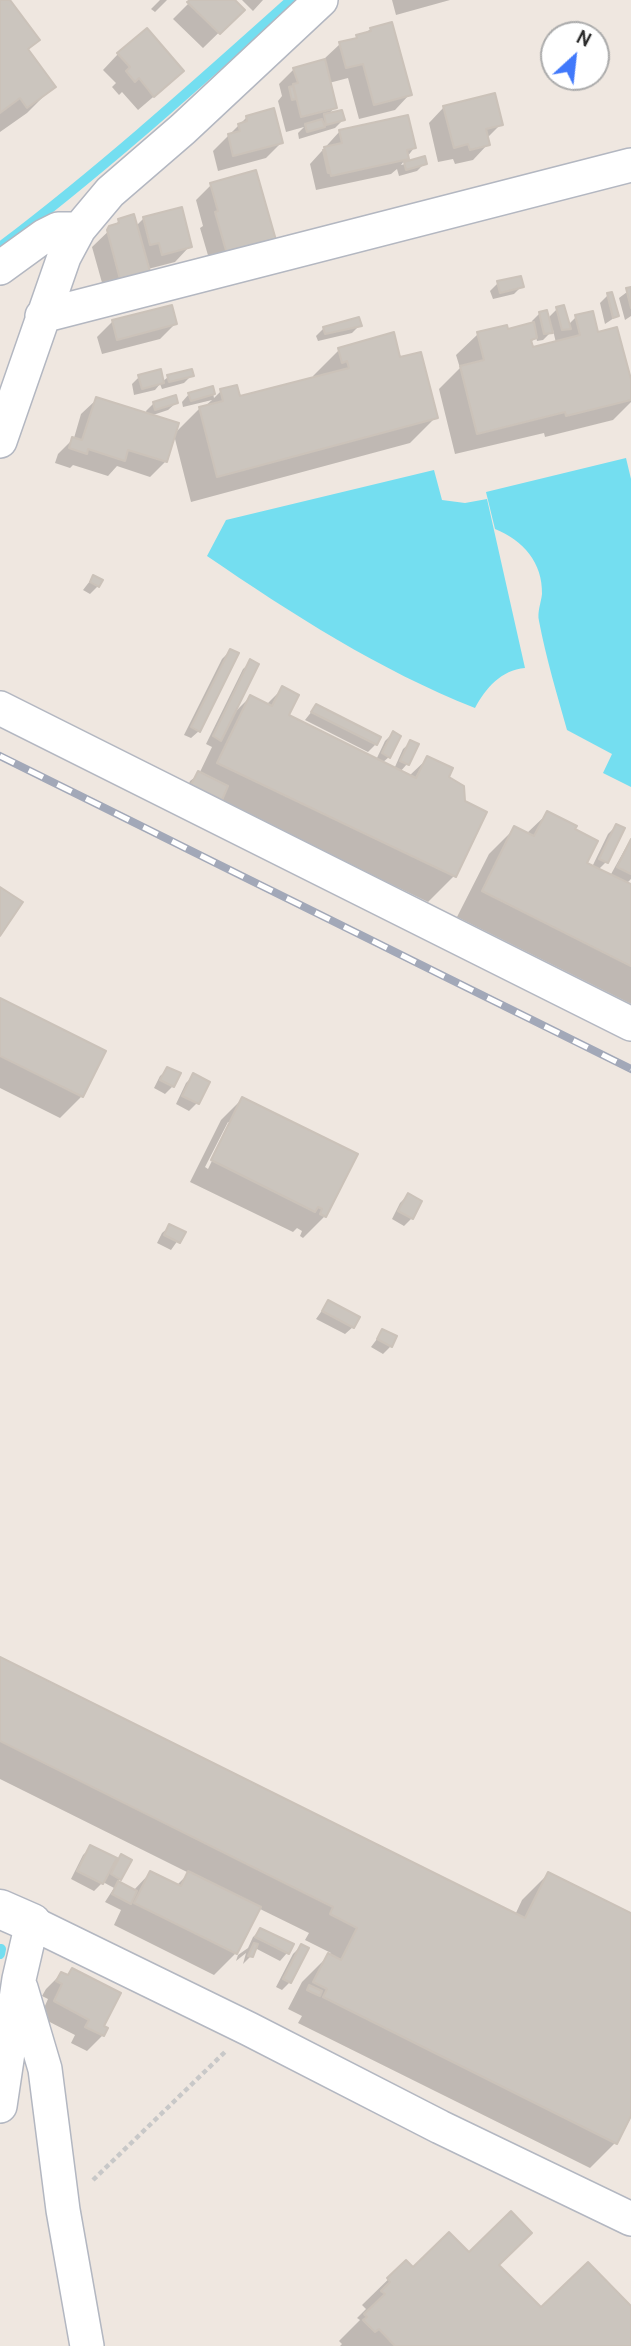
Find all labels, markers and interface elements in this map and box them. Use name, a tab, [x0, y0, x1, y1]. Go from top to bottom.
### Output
north arrow	[540, 21, 610, 91]
text: N	[573, 25, 595, 52]

